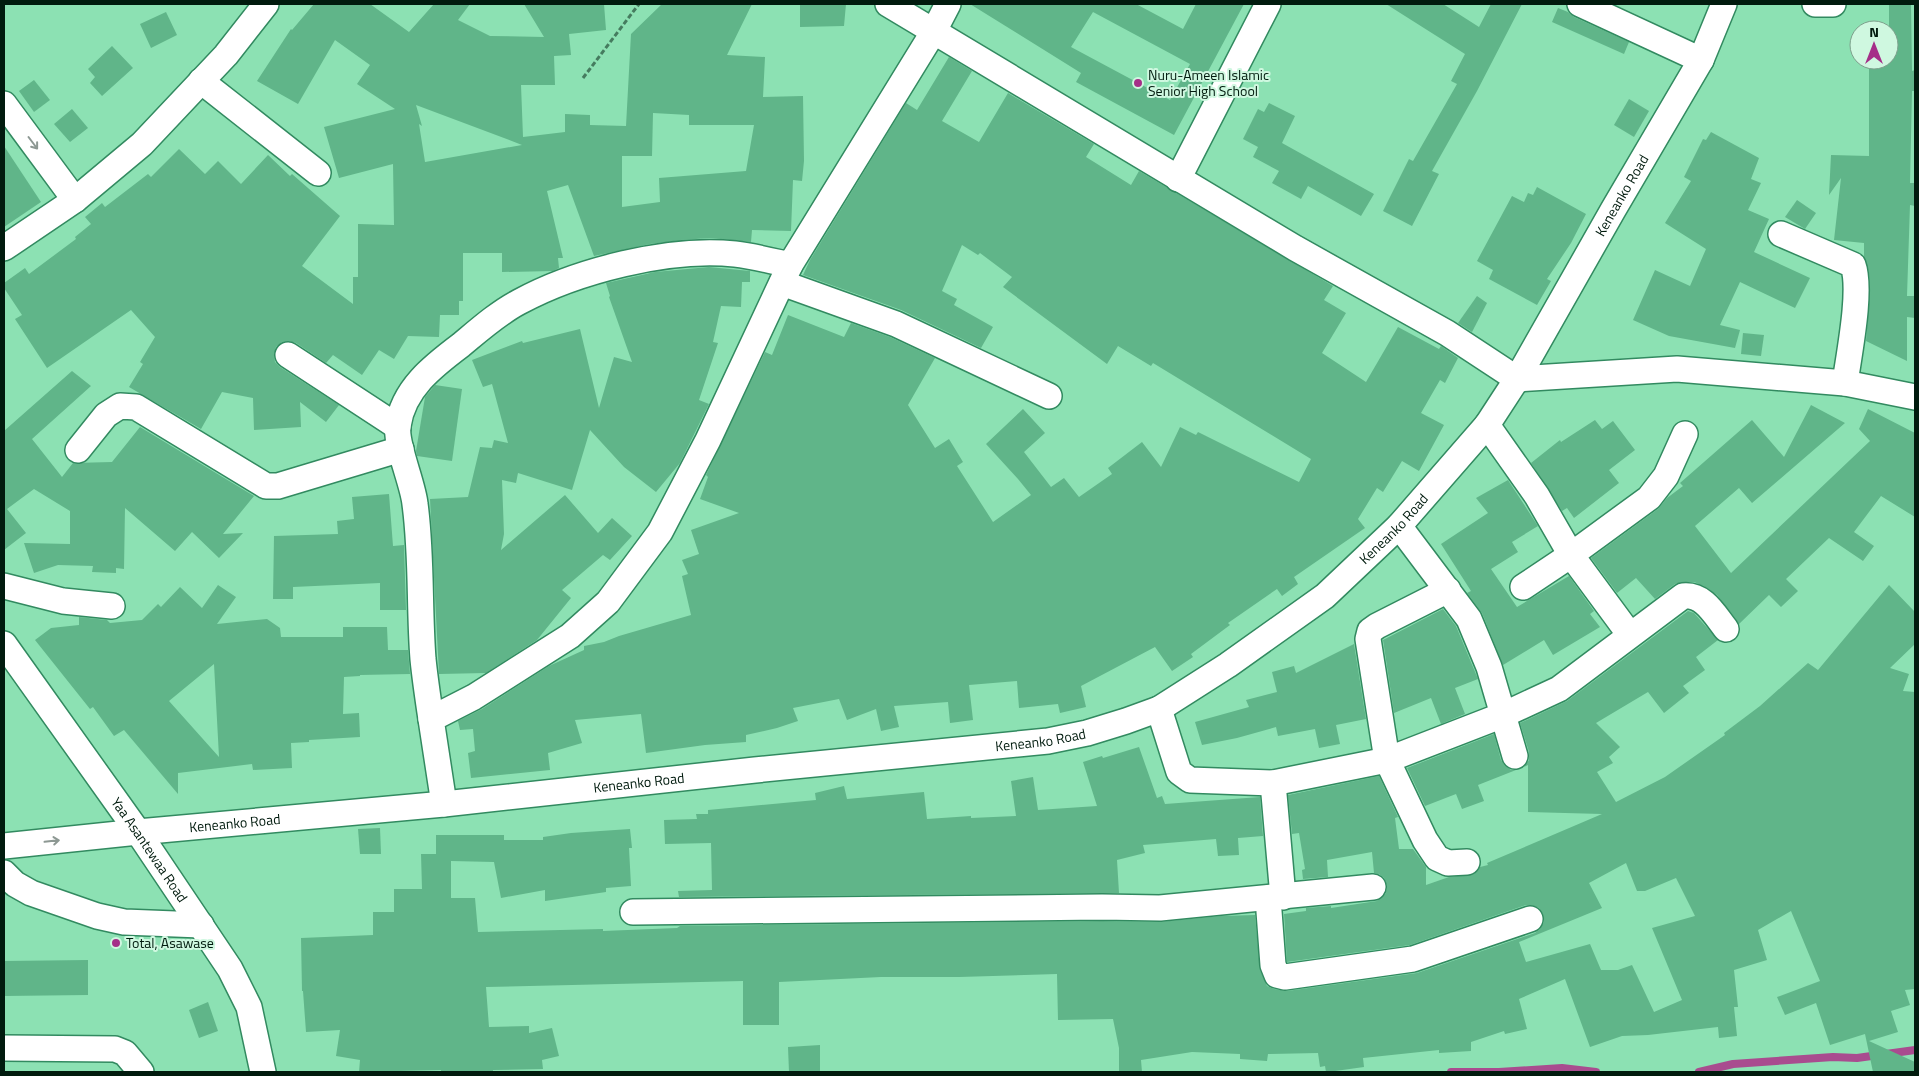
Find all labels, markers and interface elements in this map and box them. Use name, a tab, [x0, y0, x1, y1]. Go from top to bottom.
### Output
north arrow	[1849, 20, 1899, 70]
text: N	[1869, 21, 1879, 42]
place label: Nuru-Ameen Islamic Senior High School	[1148, 64, 1269, 101]
marker: Nuru-Ameen Islamic Senior High School	[1132, 77, 1144, 89]
one-way arrow	[28, 136, 38, 150]
street label: Keneanko Road	[1589, 150, 1653, 240]
street label: Keneanko Road	[1354, 489, 1433, 569]
street label: Keneanko Road	[994, 723, 1088, 756]
street label: Keneanko Road	[592, 767, 685, 798]
street label: Yaa Asantewaa Road	[106, 793, 193, 906]
street label: Keneanko Road	[188, 808, 281, 837]
one-way arrow	[44, 836, 60, 846]
place label: Total, Asawase	[126, 932, 214, 953]
marker: Total, Asawase	[110, 937, 122, 949]

